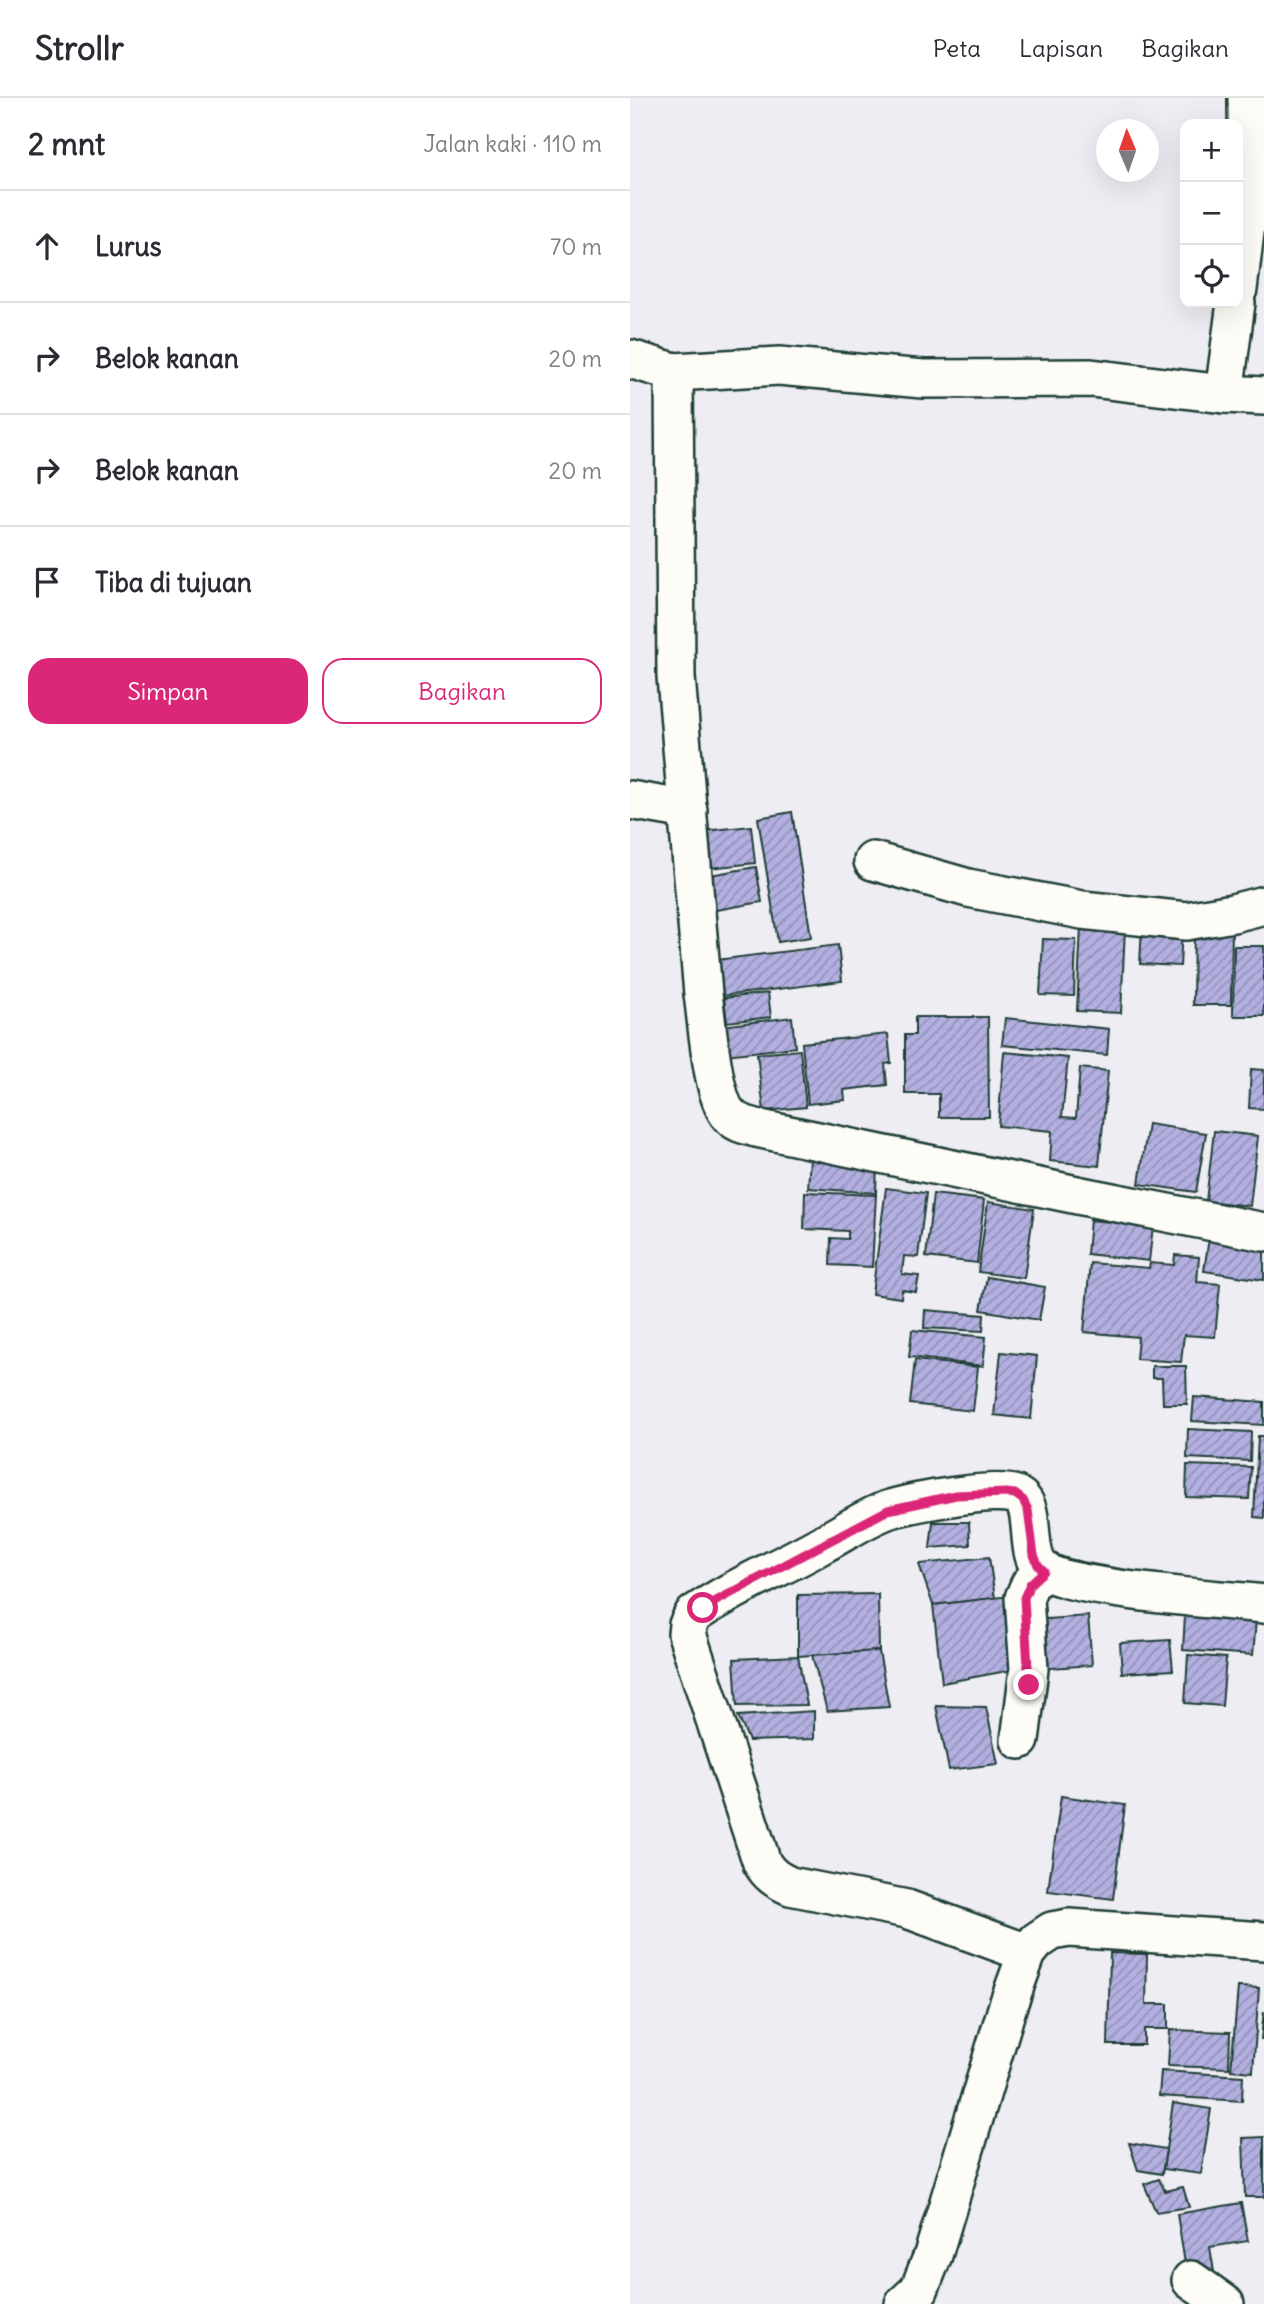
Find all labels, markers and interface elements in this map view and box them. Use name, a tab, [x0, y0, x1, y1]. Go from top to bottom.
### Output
text: Strollr	[35, 27, 124, 69]
text: Peta	[933, 33, 981, 63]
text: Lapisan	[1019, 33, 1103, 63]
text: Bagikan	[1141, 33, 1229, 63]
north arrow	[1096, 119, 1159, 182]
map controls	[1180, 119, 1243, 308]
button: +	[1180, 119, 1243, 182]
text: 2 mnt	[28, 125, 105, 163]
text: Jalan kaki · 110 m	[423, 129, 602, 158]
button: −	[1180, 182, 1243, 245]
icon: ahead	[28, 227, 66, 265]
text: Lurus	[95, 230, 162, 263]
text: 70 m	[550, 232, 602, 261]
button: locate	[1180, 245, 1243, 308]
icon: right	[28, 339, 66, 377]
text: Belok kanan	[95, 342, 239, 375]
text: 20 m	[549, 344, 602, 373]
icon: right	[28, 451, 66, 489]
text: Belok kanan	[95, 454, 239, 487]
text: 20 m	[549, 456, 602, 485]
icon: arrive	[28, 563, 66, 601]
text: Tiba di tujuan	[95, 566, 252, 599]
button: Simpan	[28, 658, 308, 724]
button: Bagikan	[322, 658, 602, 724]
route start	[687, 1592, 718, 1623]
route end	[1013, 1669, 1044, 1700]

